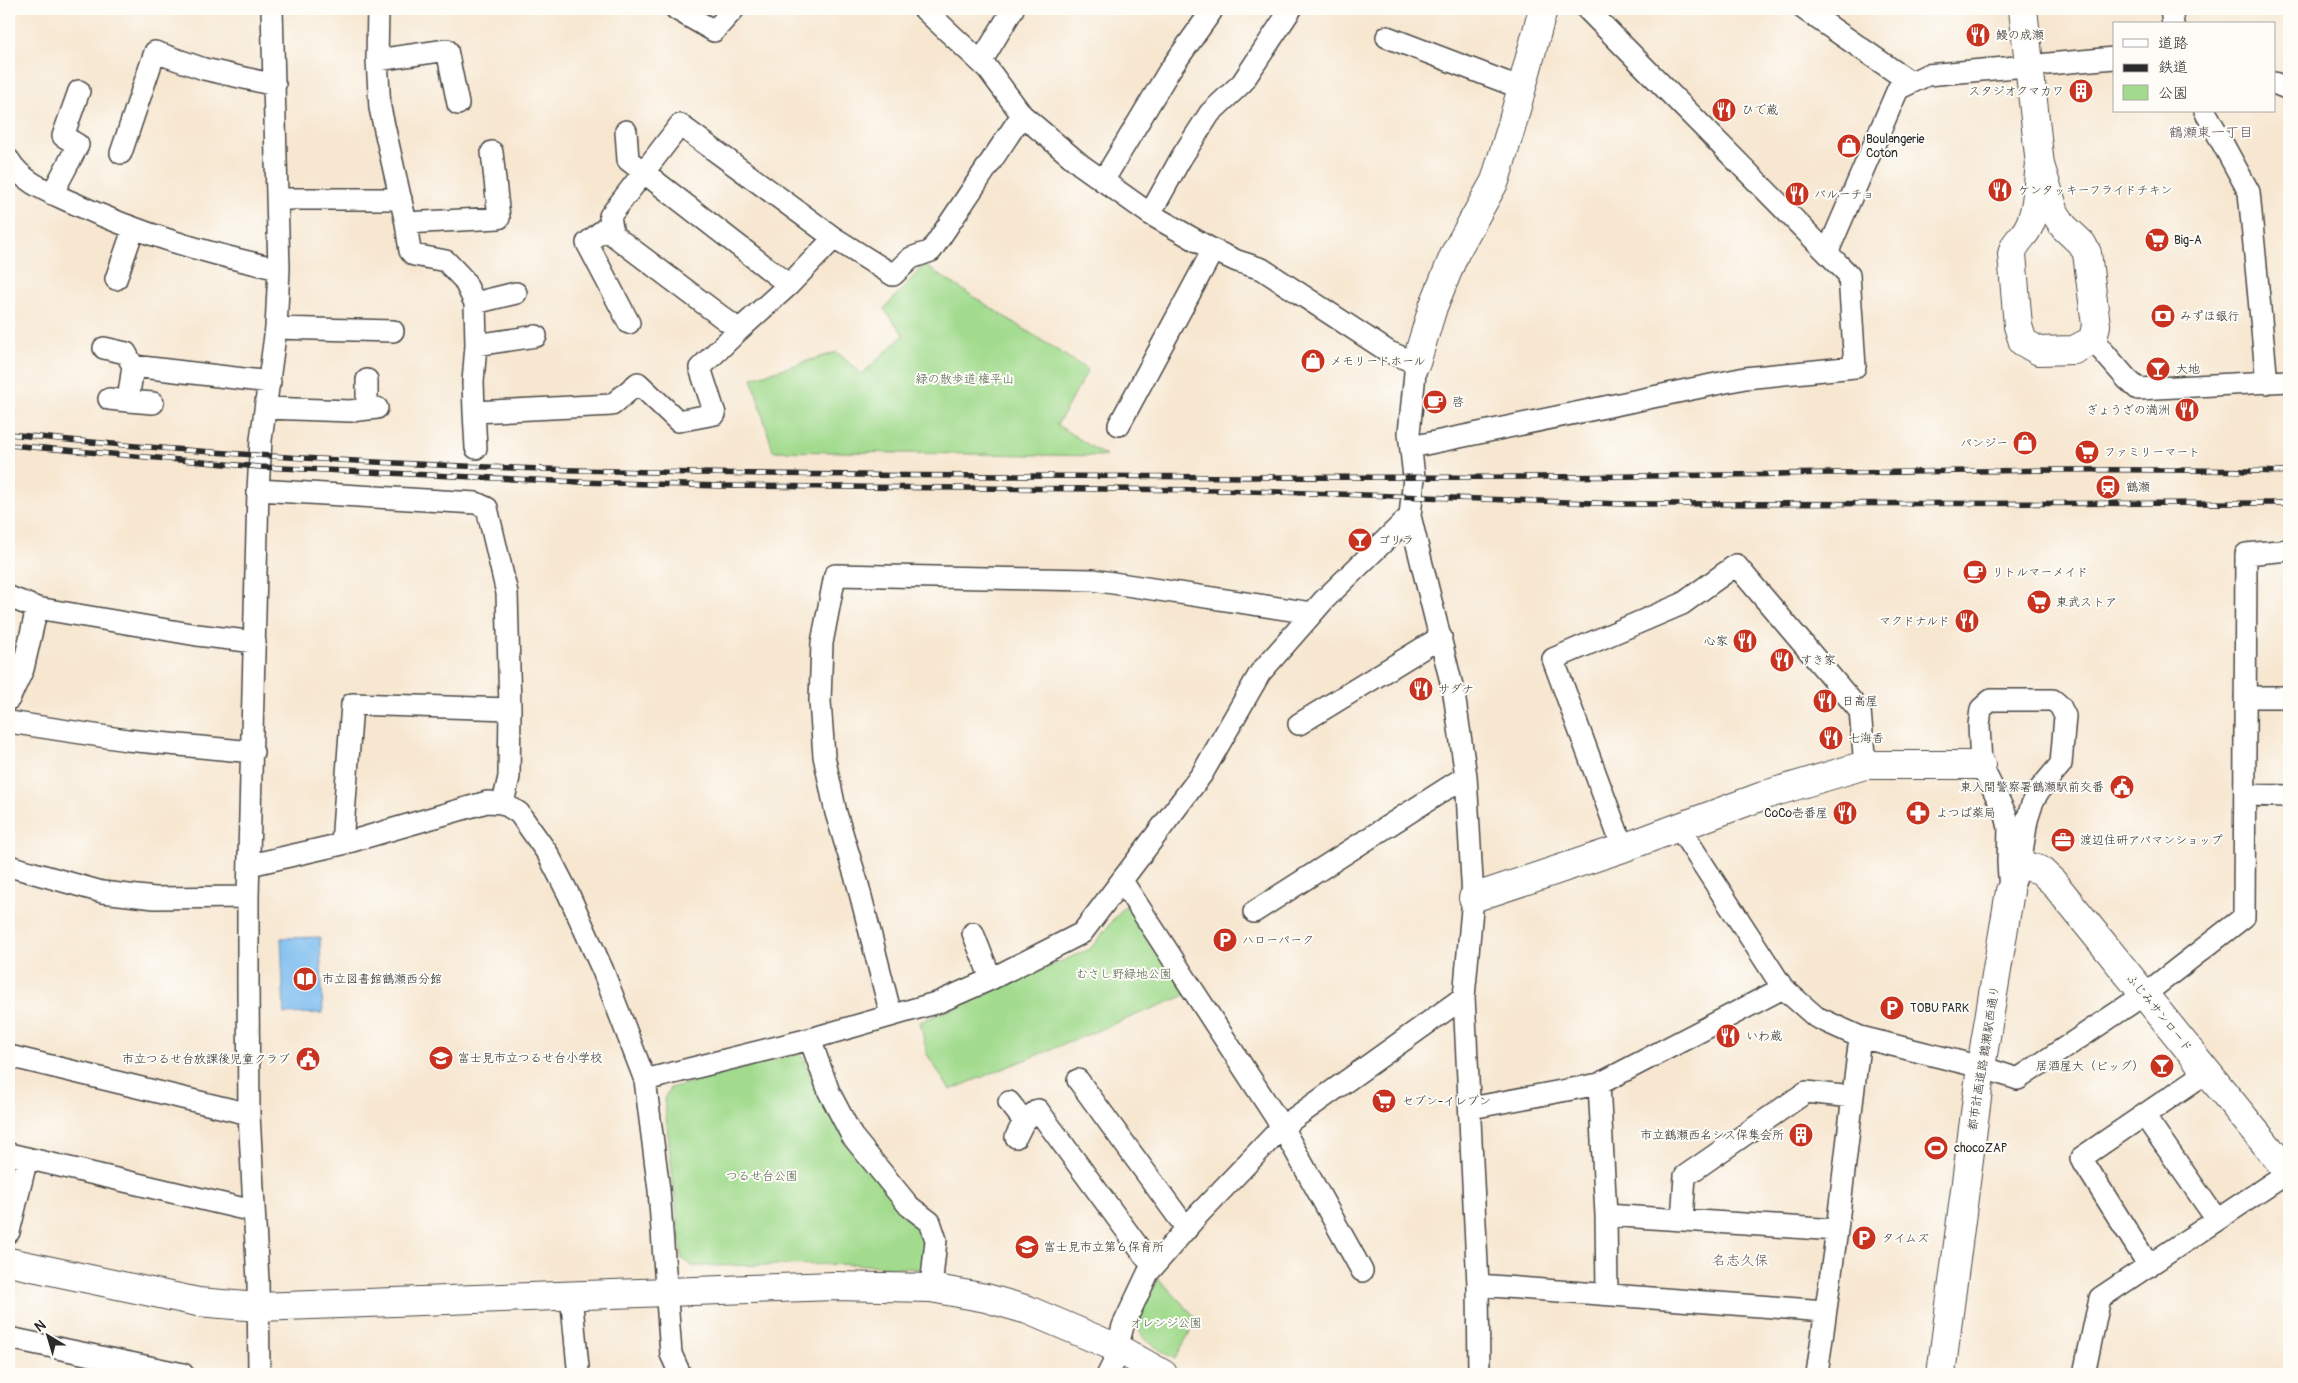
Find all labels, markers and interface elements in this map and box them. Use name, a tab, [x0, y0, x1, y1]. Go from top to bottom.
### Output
restaurant icon: 鰻の成瀬	[1965, 22, 1991, 48]
legend	[2113, 22, 2276, 112]
place label: 鰻の成瀬	[1996, 28, 2044, 43]
text: 道路	[2158, 34, 2188, 53]
text: 鉄道	[2158, 58, 2188, 77]
building icon: スタジオクマカワ	[2068, 78, 2094, 104]
place label: スタジオクマカワ	[1968, 84, 2064, 99]
text: 公園	[2158, 84, 2188, 103]
restaurant icon: ひで蔵	[1711, 97, 1737, 123]
place label: ひで蔵	[1742, 103, 1778, 118]
district label: 鶴瀬東一丁目	[2169, 124, 2253, 141]
place label: Boulangerie Coton	[1866, 132, 1925, 161]
shop icon: Boulangerie Coton	[1836, 133, 1862, 159]
restaurant icon: ケンタッキーフライドチキン	[1987, 177, 2013, 203]
restaurant icon: バルーチョ	[1784, 181, 1810, 207]
place label: ケンタッキーフライドチキン	[2018, 183, 2173, 198]
place label: バルーチョ	[1814, 187, 1874, 202]
supermarket icon: Big-A	[2144, 227, 2170, 253]
place label: Big-A	[2174, 233, 2202, 248]
bank icon: みずほ銀行	[2150, 303, 2176, 329]
place label: みずほ銀行	[2180, 309, 2240, 324]
shop icon: メモリードホール	[1300, 348, 1326, 374]
place label: メモリードホール	[1330, 354, 1425, 369]
bar icon: 大地	[2145, 356, 2171, 382]
place label: 大地	[2176, 362, 2200, 377]
park label: 緑の散歩道 権平山	[916, 372, 1014, 387]
cafe icon: 啓	[1422, 389, 1448, 415]
place label: 啓	[1452, 395, 1464, 410]
restaurant icon: ぎょうざの満洲	[2174, 397, 2200, 423]
place label: ぎょうざの満洲	[2086, 403, 2170, 418]
shop icon: パンジー	[2012, 430, 2038, 456]
place label: パンジー	[1960, 436, 2008, 451]
supermarket icon: ファミリーマート	[2074, 439, 2100, 465]
place label: ファミリーマート	[2104, 445, 2200, 460]
station icon: 鶴瀬	[2095, 474, 2121, 500]
place label: 鶴瀬	[2126, 480, 2150, 495]
bar icon: ゴリラ	[1347, 527, 1373, 553]
place label: ゴリラ	[1378, 533, 1414, 548]
cafe icon: リトルマーメイド	[1962, 559, 1988, 585]
place label: リトルマーメイド	[1992, 565, 2088, 580]
supermarket icon: 東武ストア	[2026, 589, 2052, 615]
place label: 東武ストア	[2056, 595, 2117, 610]
restaurant icon: マクドナルド	[1954, 608, 1980, 634]
place label: マクドナルド	[1879, 614, 1950, 629]
restaurant icon: 心家	[1732, 628, 1758, 654]
place label: 心家	[1704, 634, 1728, 649]
restaurant icon: すき家	[1769, 647, 1795, 673]
place label: すき家	[1800, 653, 1836, 668]
restaurant icon: サダナ	[1408, 676, 1434, 702]
place label: サダナ	[1438, 682, 1474, 697]
restaurant icon: 日高屋	[1812, 688, 1838, 714]
place label: 日高屋	[1842, 694, 1878, 709]
restaurant icon: 七海香	[1818, 725, 1844, 751]
place label: 七海香	[1848, 731, 1884, 746]
public building icon: 東入間警察署鶴瀬駅前交番	[2109, 774, 2135, 800]
place label: 東入間警察署鶴瀬駅前交番	[1960, 780, 2104, 795]
restaurant icon: CoCo壱番屋	[1832, 800, 1858, 826]
pharmacy icon: よつば薬局	[1905, 800, 1931, 826]
place label: CoCo壱番屋	[1764, 806, 1828, 821]
place label: よつば薬局	[1936, 806, 1996, 821]
office icon: 渡辺住研アパマンショップ	[2050, 827, 2076, 853]
place label: 渡辺住研アパマンショップ	[2080, 833, 2223, 848]
parking icon: ハローパーク	[1212, 927, 1238, 953]
place label: ハローパーク	[1242, 933, 1314, 948]
library icon: 市立図書館鶴瀬西分館	[292, 966, 318, 992]
park label: むさし野緑地公園	[1076, 967, 1172, 982]
street label: ふじみサンロード	[2123, 971, 2195, 1055]
place label: 市立図書館鶴瀬西分館	[322, 972, 442, 987]
street label: 都市計画道路 鶴瀬駅西通り	[1965, 984, 2003, 1132]
parking icon: TOBU PARK	[1879, 995, 1905, 1021]
place label: TOBU PARK	[1910, 1001, 1969, 1016]
restaurant icon: いわ蔵	[1715, 1023, 1741, 1049]
place label: いわ蔵	[1746, 1029, 1782, 1044]
school or university icon: 富士見市立つるせ台小学校	[428, 1045, 454, 1071]
public building icon: 市立つるせ台放課後児童クラブ	[295, 1046, 321, 1072]
place label: 富士見市立つるせ台小学校	[458, 1051, 602, 1066]
place label: 市立つるせ台放課後児童クラブ	[122, 1052, 290, 1067]
bar icon: 居酒屋大（ビッグ）	[2149, 1053, 2175, 1079]
place label: 居酒屋大（ビッグ）	[2036, 1059, 2144, 1074]
supermarket icon: セブン-イレブン	[1371, 1088, 1397, 1114]
place label: セブン-イレブン	[1402, 1094, 1491, 1109]
building icon: 市立鶴瀬西名シス保集会所	[1788, 1122, 1814, 1148]
place label: 市立鶴瀬西名シス保集会所	[1640, 1128, 1784, 1143]
sports icon: chocoZAP	[1923, 1135, 1949, 1161]
place label: chocoZAP	[1954, 1141, 2008, 1156]
park label: つるせ台公園	[726, 1169, 798, 1184]
parking icon: タイムズ	[1851, 1225, 1877, 1251]
place label: タイムズ	[1882, 1231, 1929, 1246]
school or university icon: 富士見市立第６保育所	[1014, 1234, 1040, 1260]
place label: 富士見市立第６保育所	[1044, 1240, 1164, 1255]
district label: 名志久保	[1712, 1252, 1768, 1269]
north arrow	[22, 1310, 72, 1360]
park label: オレンジ公園	[1130, 1316, 1202, 1331]
text: N	[31, 1317, 49, 1336]

